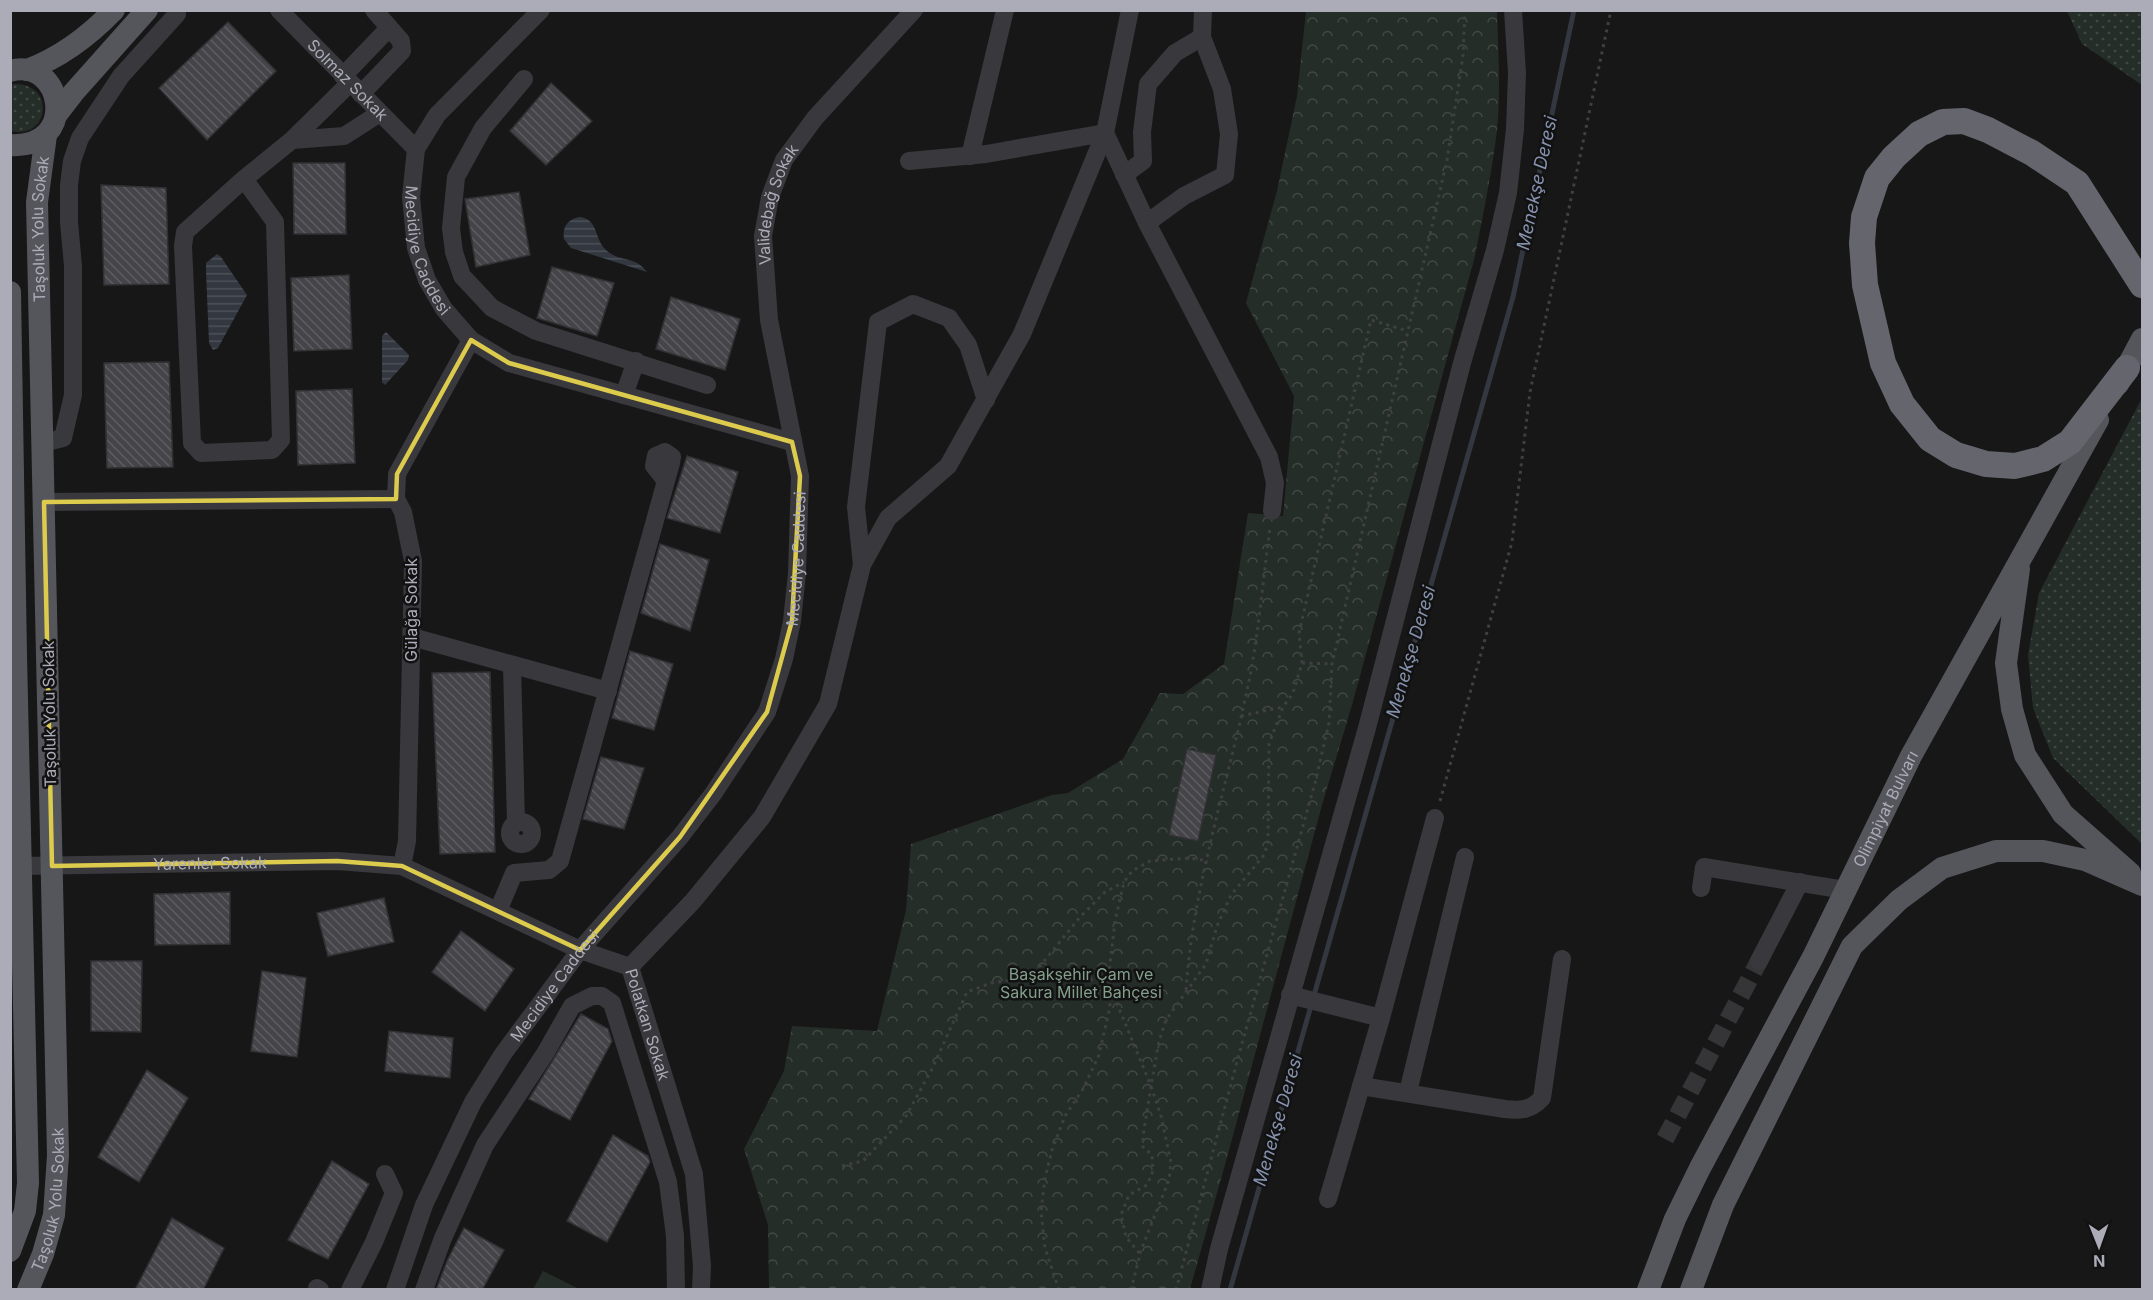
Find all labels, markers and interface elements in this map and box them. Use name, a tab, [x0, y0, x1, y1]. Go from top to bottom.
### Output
street label: Solmaz Sokak	[303, 35, 392, 125]
water label: Menekşe Deresi	[1512, 113, 1561, 252]
street label: Validebağ Sokak	[753, 140, 803, 266]
street label: Taşoluk Yolu Sokak	[27, 155, 53, 302]
street label: Mecidiye Caddesi	[401, 185, 455, 319]
street label: Mecidiye Caddesi	[782, 491, 810, 627]
street label: Gülağa Sokak	[401, 558, 421, 662]
water label: Menekşe Deresi	[1382, 583, 1440, 720]
street label: Taşoluk Yolu Sokak	[38, 640, 60, 787]
street label: Olimpiyat Bulvarı	[1848, 747, 1922, 870]
street label: Yarenler Sokak	[153, 852, 267, 874]
street label: Mecidiye Caddesi	[506, 926, 603, 1045]
park label: Başakşehir Çam ve Sakura Millet Bahçesi	[1000, 964, 1162, 1002]
street label: Polatkan Sokak	[621, 966, 675, 1083]
water label: Menekşe Deresi	[1249, 1051, 1307, 1188]
street label: Taşoluk Yolu Sokak	[27, 1127, 68, 1275]
north arrow	[2069, 1216, 2129, 1276]
text: N	[2093, 1251, 2106, 1271]

